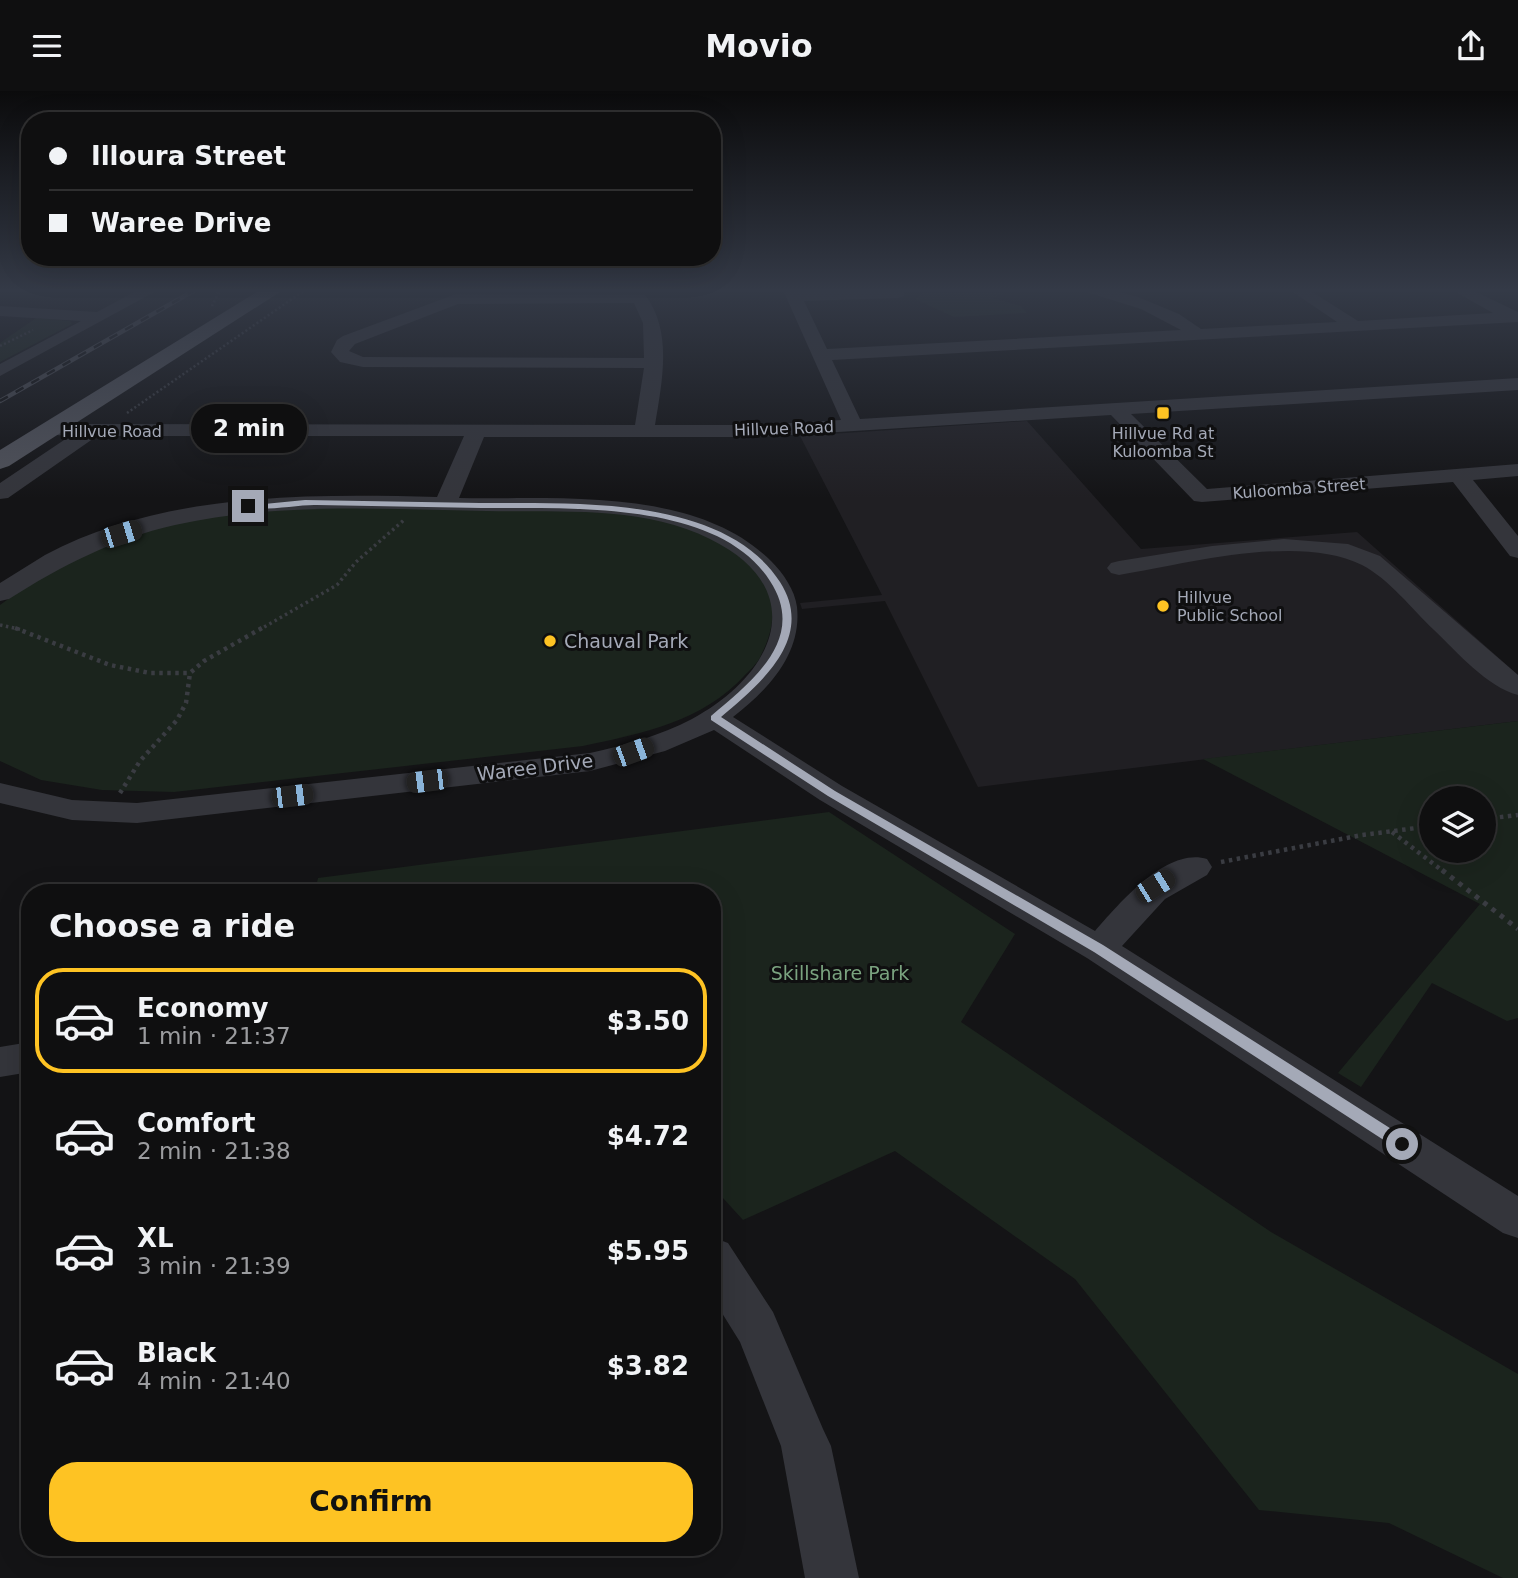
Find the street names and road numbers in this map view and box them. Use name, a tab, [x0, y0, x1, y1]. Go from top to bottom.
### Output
street label: Hillvue Road	[734, 417, 834, 440]
street label: Hillvue Road	[62, 422, 162, 441]
street label: Kuloomba Street	[1232, 474, 1366, 503]
street label: Waree Drive	[476, 749, 594, 785]

